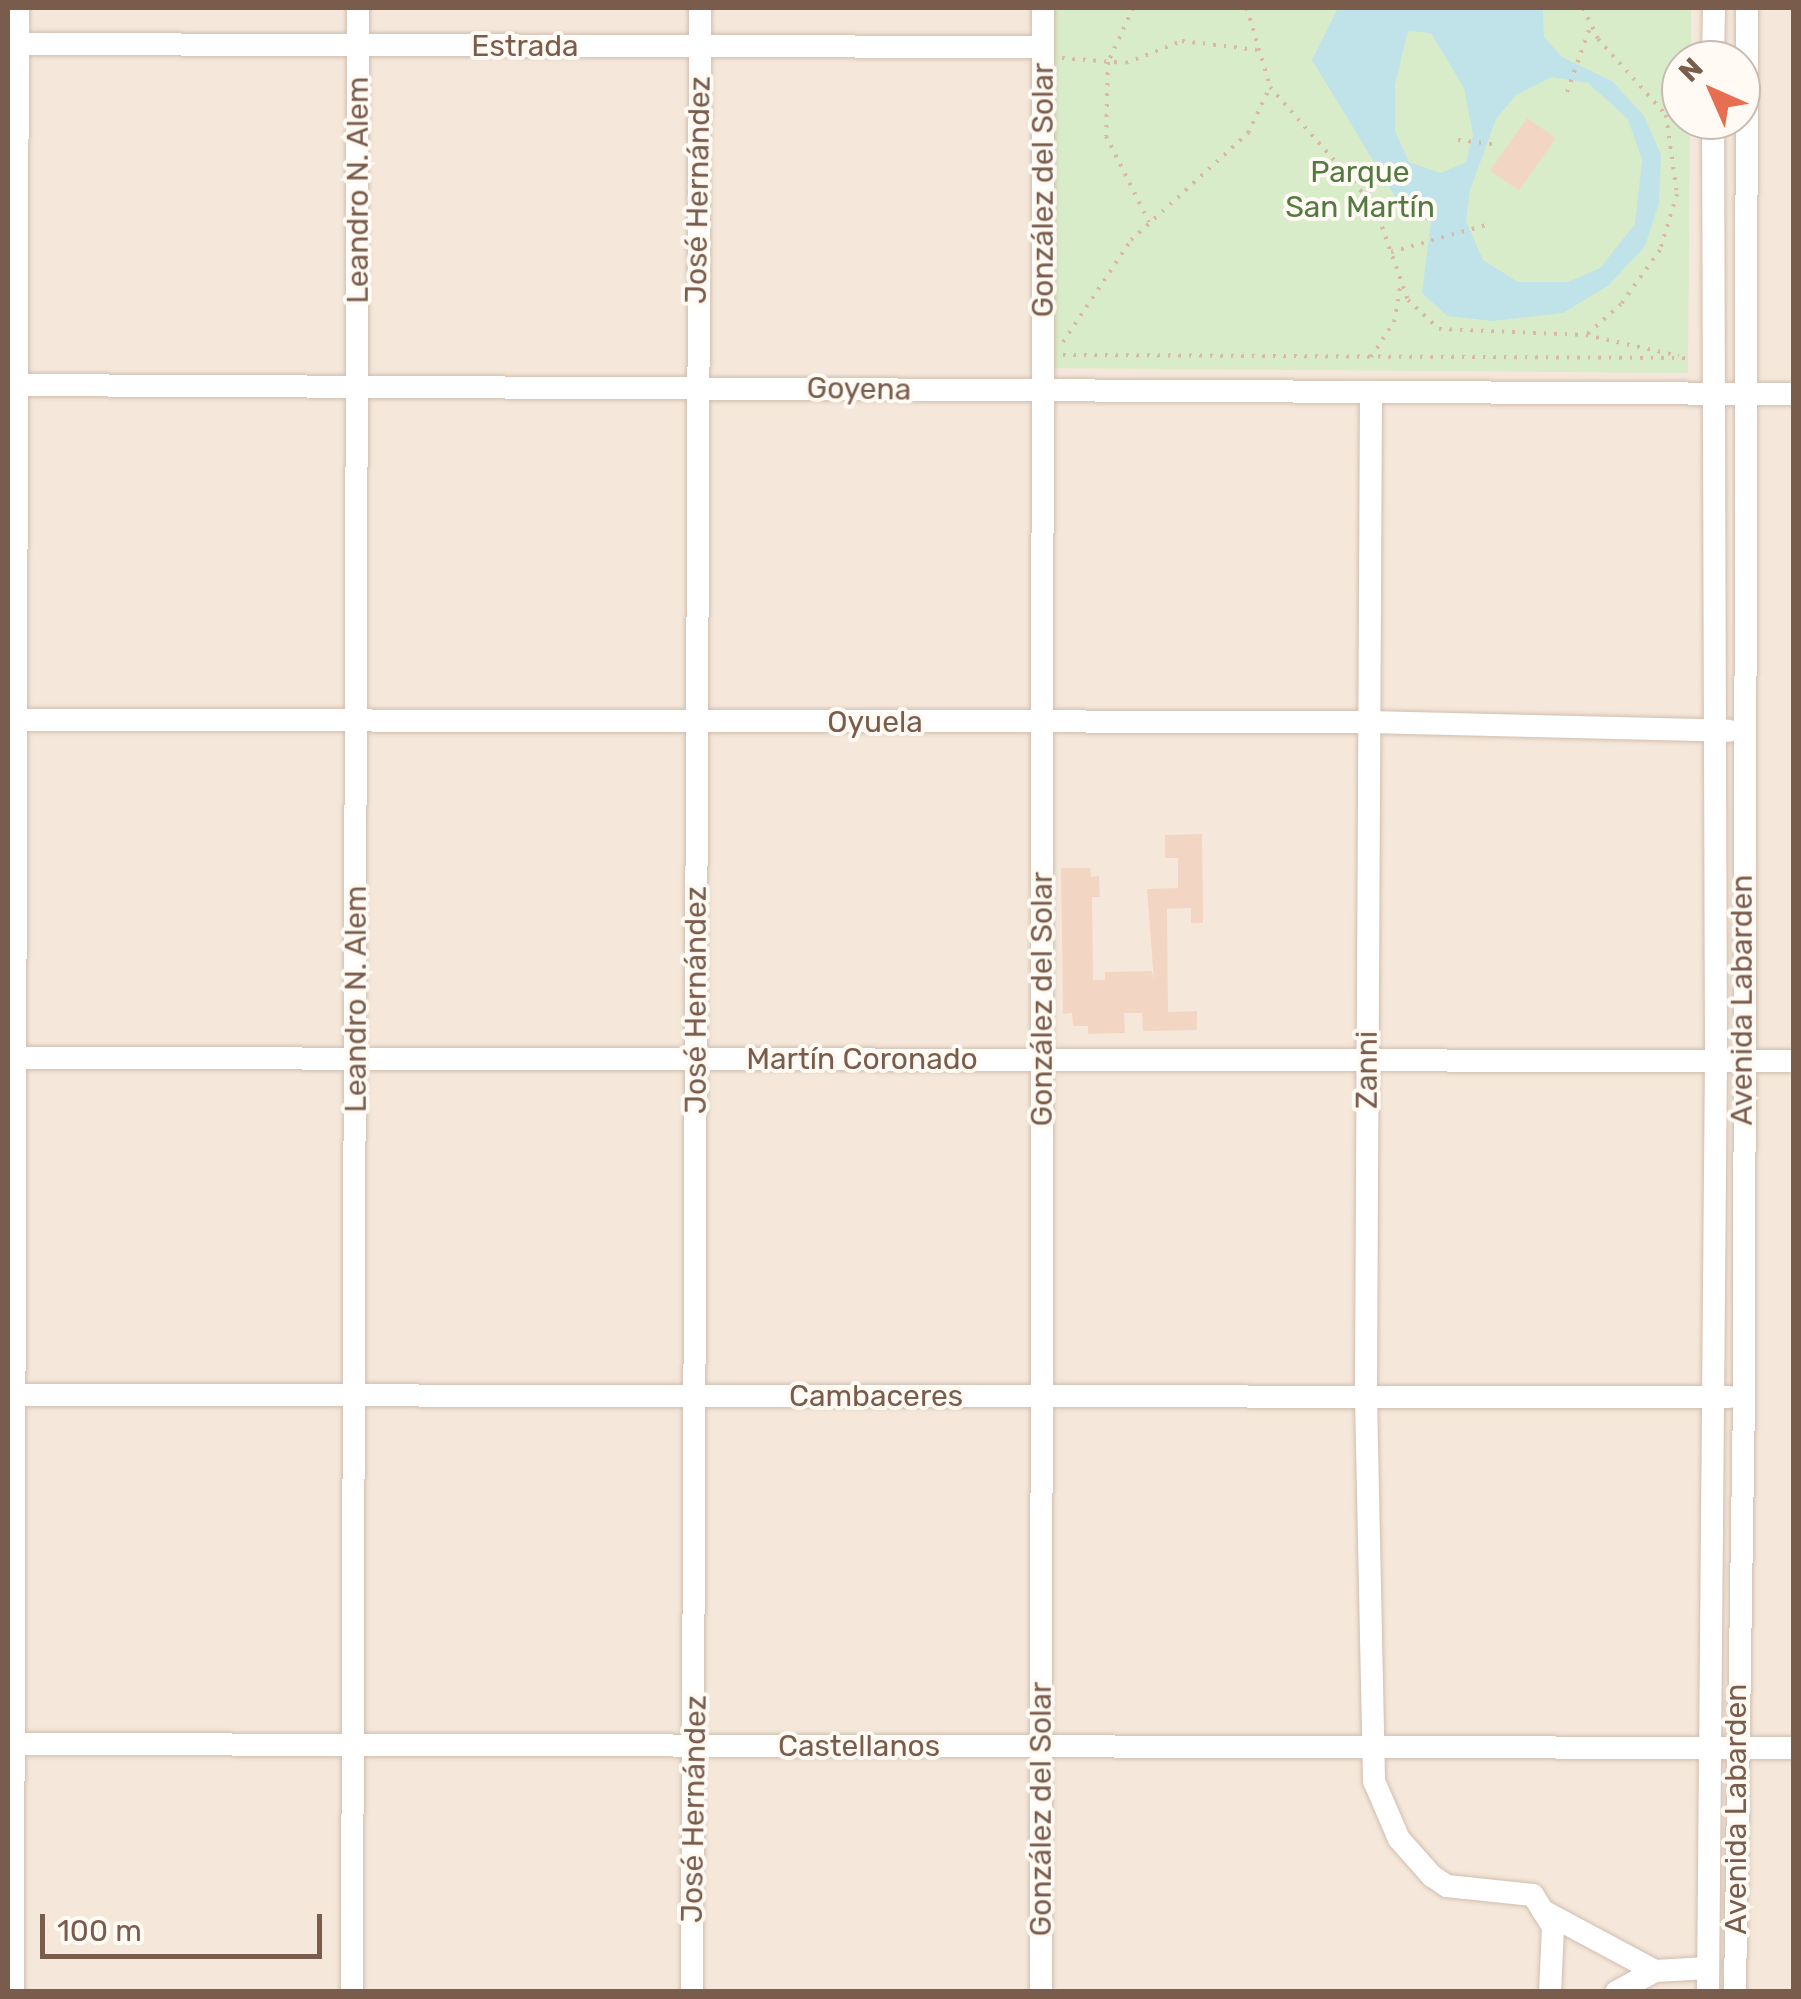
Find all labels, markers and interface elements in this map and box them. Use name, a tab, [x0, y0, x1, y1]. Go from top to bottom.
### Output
street label: Estrada	[471, 28, 579, 64]
north arrow	[1661, 40, 1761, 140]
text: N	[1672, 51, 1710, 89]
street label: González del Solar	[1025, 63, 1061, 317]
street label: Leandro N. Alem	[340, 76, 376, 304]
street label: José Hernández	[678, 76, 718, 304]
park label: Parque San Martín	[1285, 154, 1435, 224]
street label: Goyena	[806, 370, 912, 408]
street label: Oyuela	[827, 704, 923, 740]
street label: González del Solar	[1024, 872, 1060, 1126]
street label: Avenida Labarden	[1724, 874, 1760, 1126]
street label: Leandro N. Alem	[338, 885, 374, 1113]
street label: José Hernández	[678, 886, 714, 1114]
street label: Zanni	[1349, 1031, 1385, 1109]
street label: Martín Coronado	[746, 1041, 978, 1077]
street label: Cambaceres	[789, 1378, 963, 1414]
street label: González del Solar	[1023, 1682, 1059, 1936]
street label: Avenida Labarden	[1718, 1683, 1754, 1935]
street label: José Hernández	[674, 1695, 714, 1923]
street label: Castellanos	[778, 1728, 940, 1764]
scale bar	[45, 1894, 328, 1956]
text: 100 m	[57, 1913, 142, 1949]

